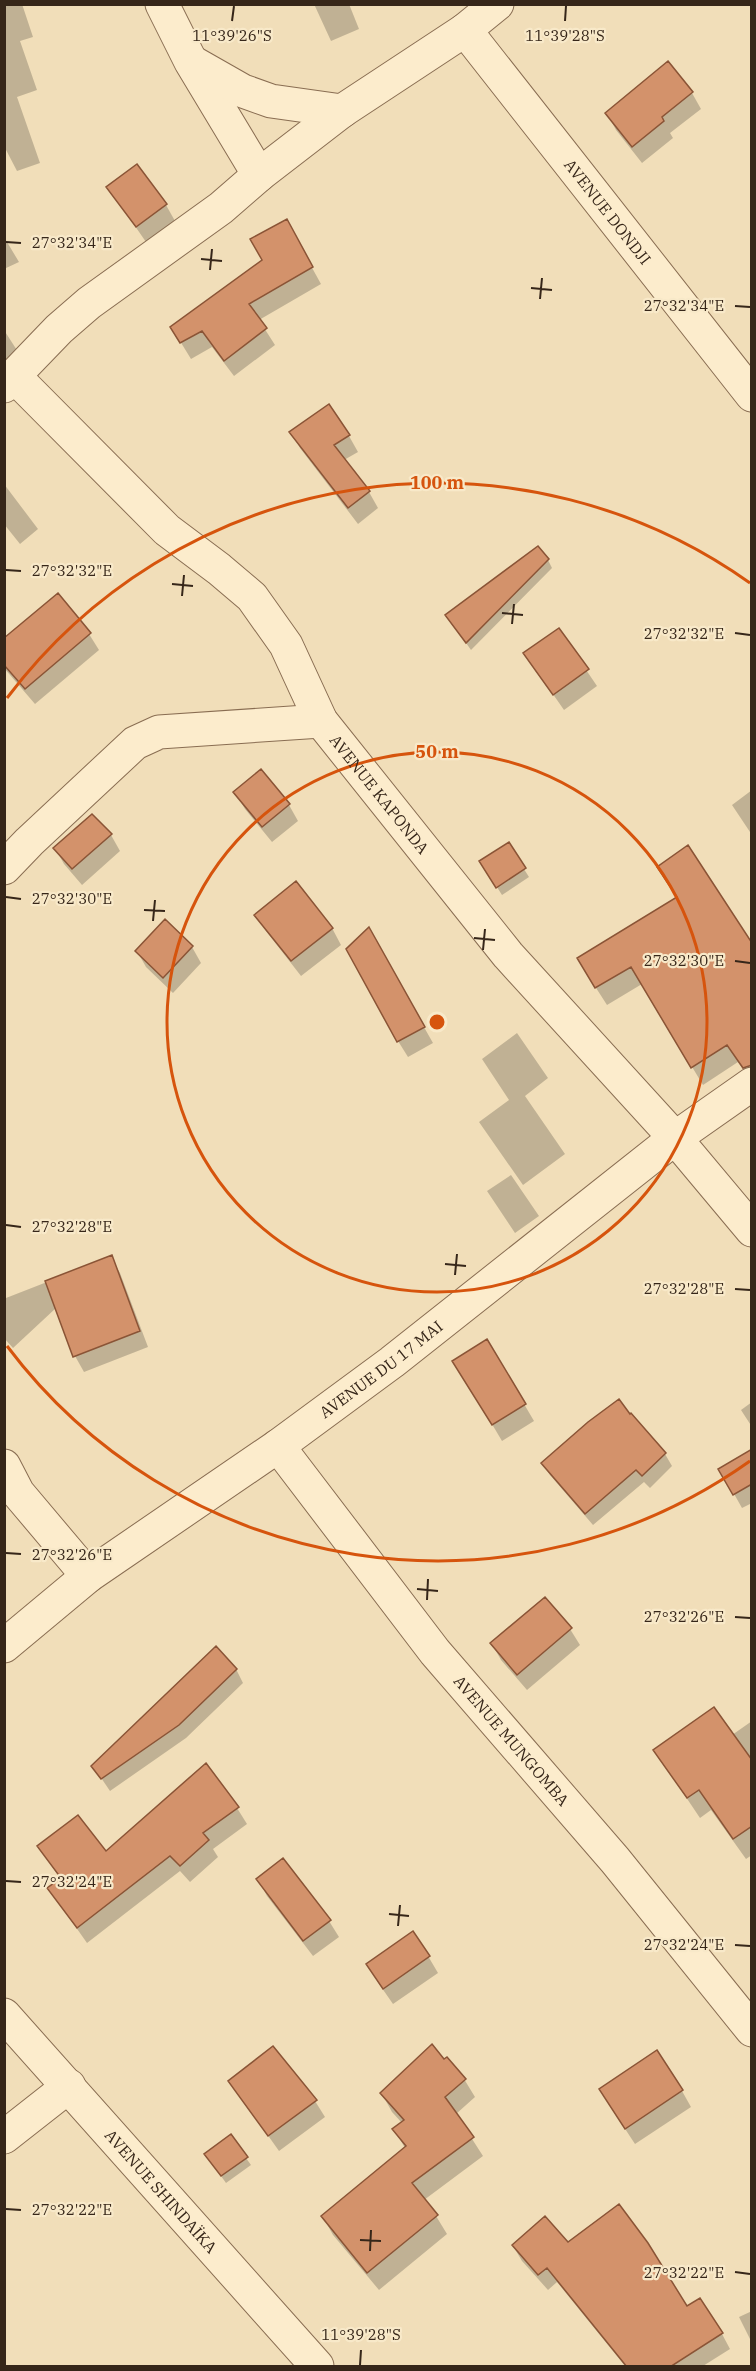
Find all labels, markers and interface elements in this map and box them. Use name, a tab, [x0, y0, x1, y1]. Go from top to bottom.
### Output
text: 11°39'26"S	[192, 26, 272, 45]
text: 11°39'28"S	[525, 26, 605, 45]
street label: AVENUE DONDJI	[560, 155, 655, 268]
text: 27°32'34"E	[32, 233, 112, 252]
text: 27°32'34"E	[644, 296, 724, 315]
text: 100 m	[410, 471, 465, 494]
text: 27°32'32"E	[32, 561, 112, 580]
text: 27°32'32"E	[644, 624, 724, 643]
street label: AVENUE KAPONDA	[326, 730, 433, 858]
text: 50 m	[415, 740, 459, 763]
text: 27°32'30"E	[32, 889, 112, 908]
text: 27°32'30"E	[644, 951, 724, 970]
centre of rings	[427, 1012, 447, 1032]
text: 27°32'28"E	[32, 1217, 112, 1236]
text: 27°32'28"E	[644, 1279, 724, 1298]
street label: AVENUE DU 17 MAI	[315, 1316, 446, 1422]
text: 27°32'26"E	[32, 1545, 112, 1564]
text: 27°32'26"E	[644, 1607, 724, 1626]
street label: AVENUE MUNGOMBA	[450, 1671, 573, 1810]
text: 27°32'24"E	[32, 1872, 112, 1891]
text: 27°32'24"E	[644, 1935, 724, 1954]
street label: AVENUE SHINDAÏKA	[101, 2125, 221, 2257]
text: 27°32'22"E	[32, 2200, 112, 2219]
text: 27°32'22"E	[644, 2263, 724, 2282]
text: 11°39'28"S	[321, 2325, 401, 2344]

